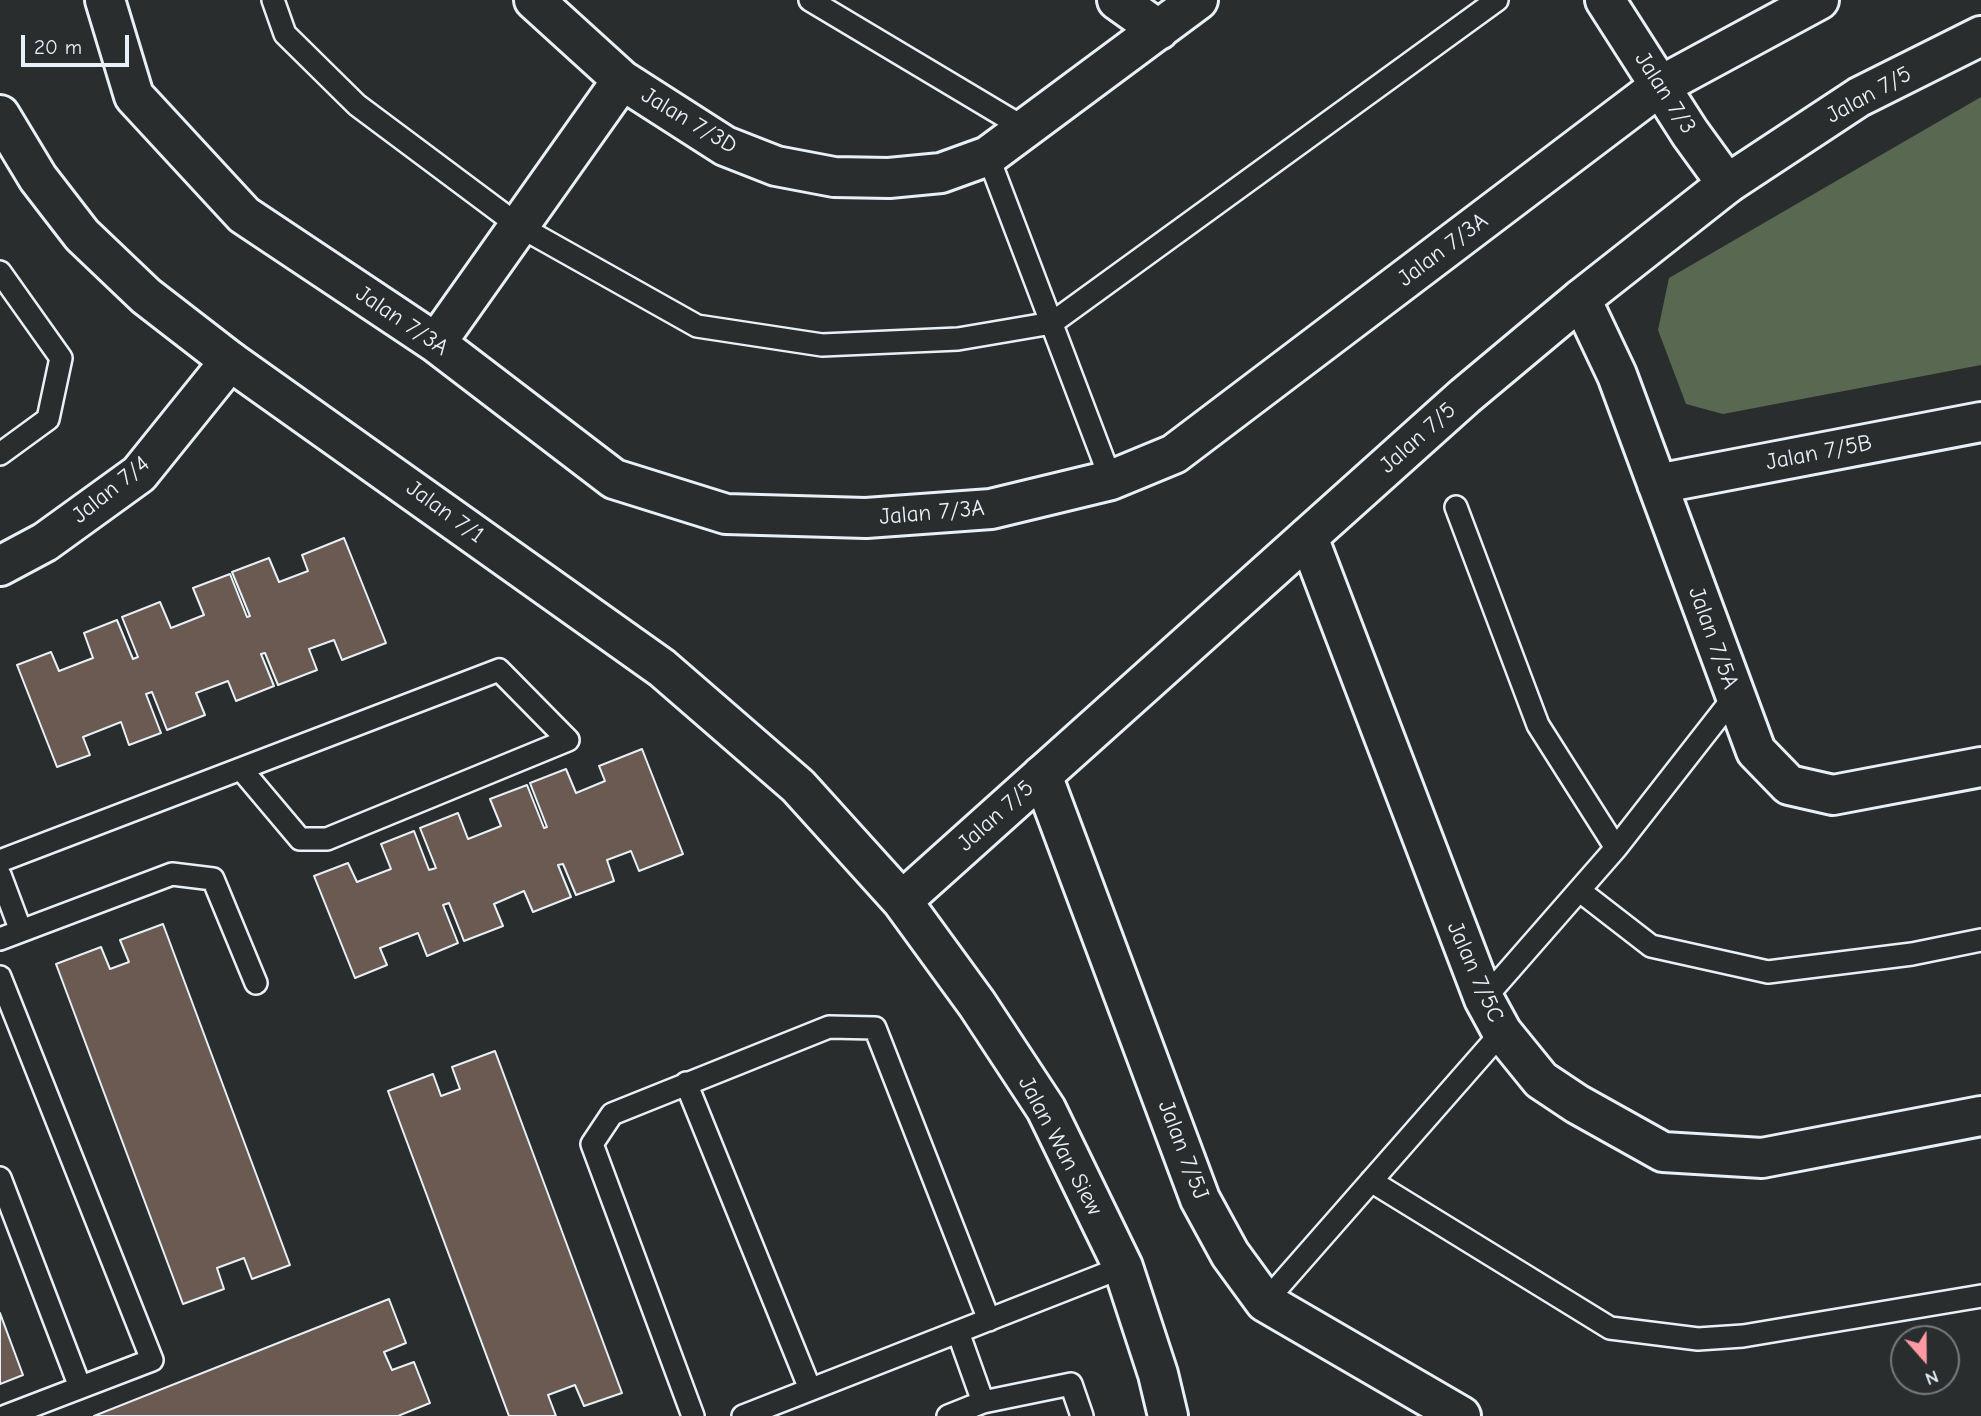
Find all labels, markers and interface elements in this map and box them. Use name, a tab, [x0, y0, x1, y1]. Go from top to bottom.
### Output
scale bar	[24, 21, 133, 65]
text: 20 m	[34, 35, 82, 59]
street label: Jalan 7/3	[1628, 47, 1702, 139]
street label: Jalan 7/5	[1822, 60, 1916, 130]
street label: Jalan 7/3D	[636, 82, 742, 160]
street label: Jalan 7/3A	[1393, 207, 1493, 293]
street label: Jalan 7/3A	[351, 280, 453, 362]
street label: Jalan 7/5	[1374, 397, 1462, 479]
street label: Jalan 7/5B	[1764, 429, 1874, 477]
street label: Jalan 7/4	[67, 450, 155, 530]
street label: Jalan 7/1	[401, 474, 489, 550]
street label: Jalan 7/3A	[878, 495, 986, 531]
street label: Jalan 7/5A	[1682, 583, 1744, 693]
street label: Jalan 7/5	[952, 775, 1040, 857]
street label: Jalan 7/5C	[1441, 917, 1509, 1027]
street label: Jalan Wan Siew	[1012, 1072, 1108, 1220]
street label: Jalan 7/5J	[1152, 1097, 1214, 1203]
north arrow	[1890, 1325, 1960, 1395]
text: N	[1922, 1365, 1942, 1390]

